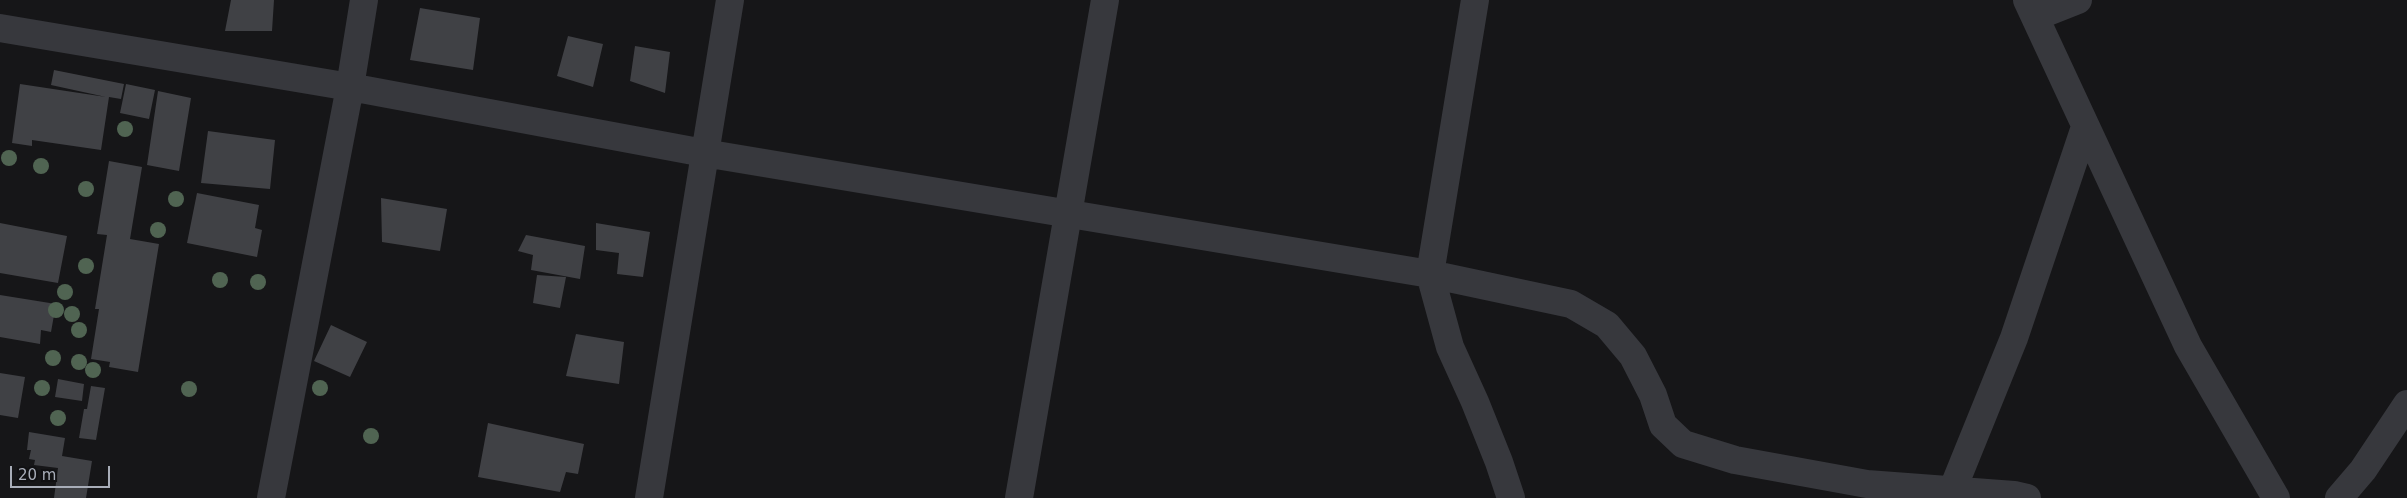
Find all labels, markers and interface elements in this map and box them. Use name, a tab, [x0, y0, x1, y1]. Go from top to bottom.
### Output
scale bar	[12, 456, 112, 488]
text: 20 m	[18, 466, 56, 484]

